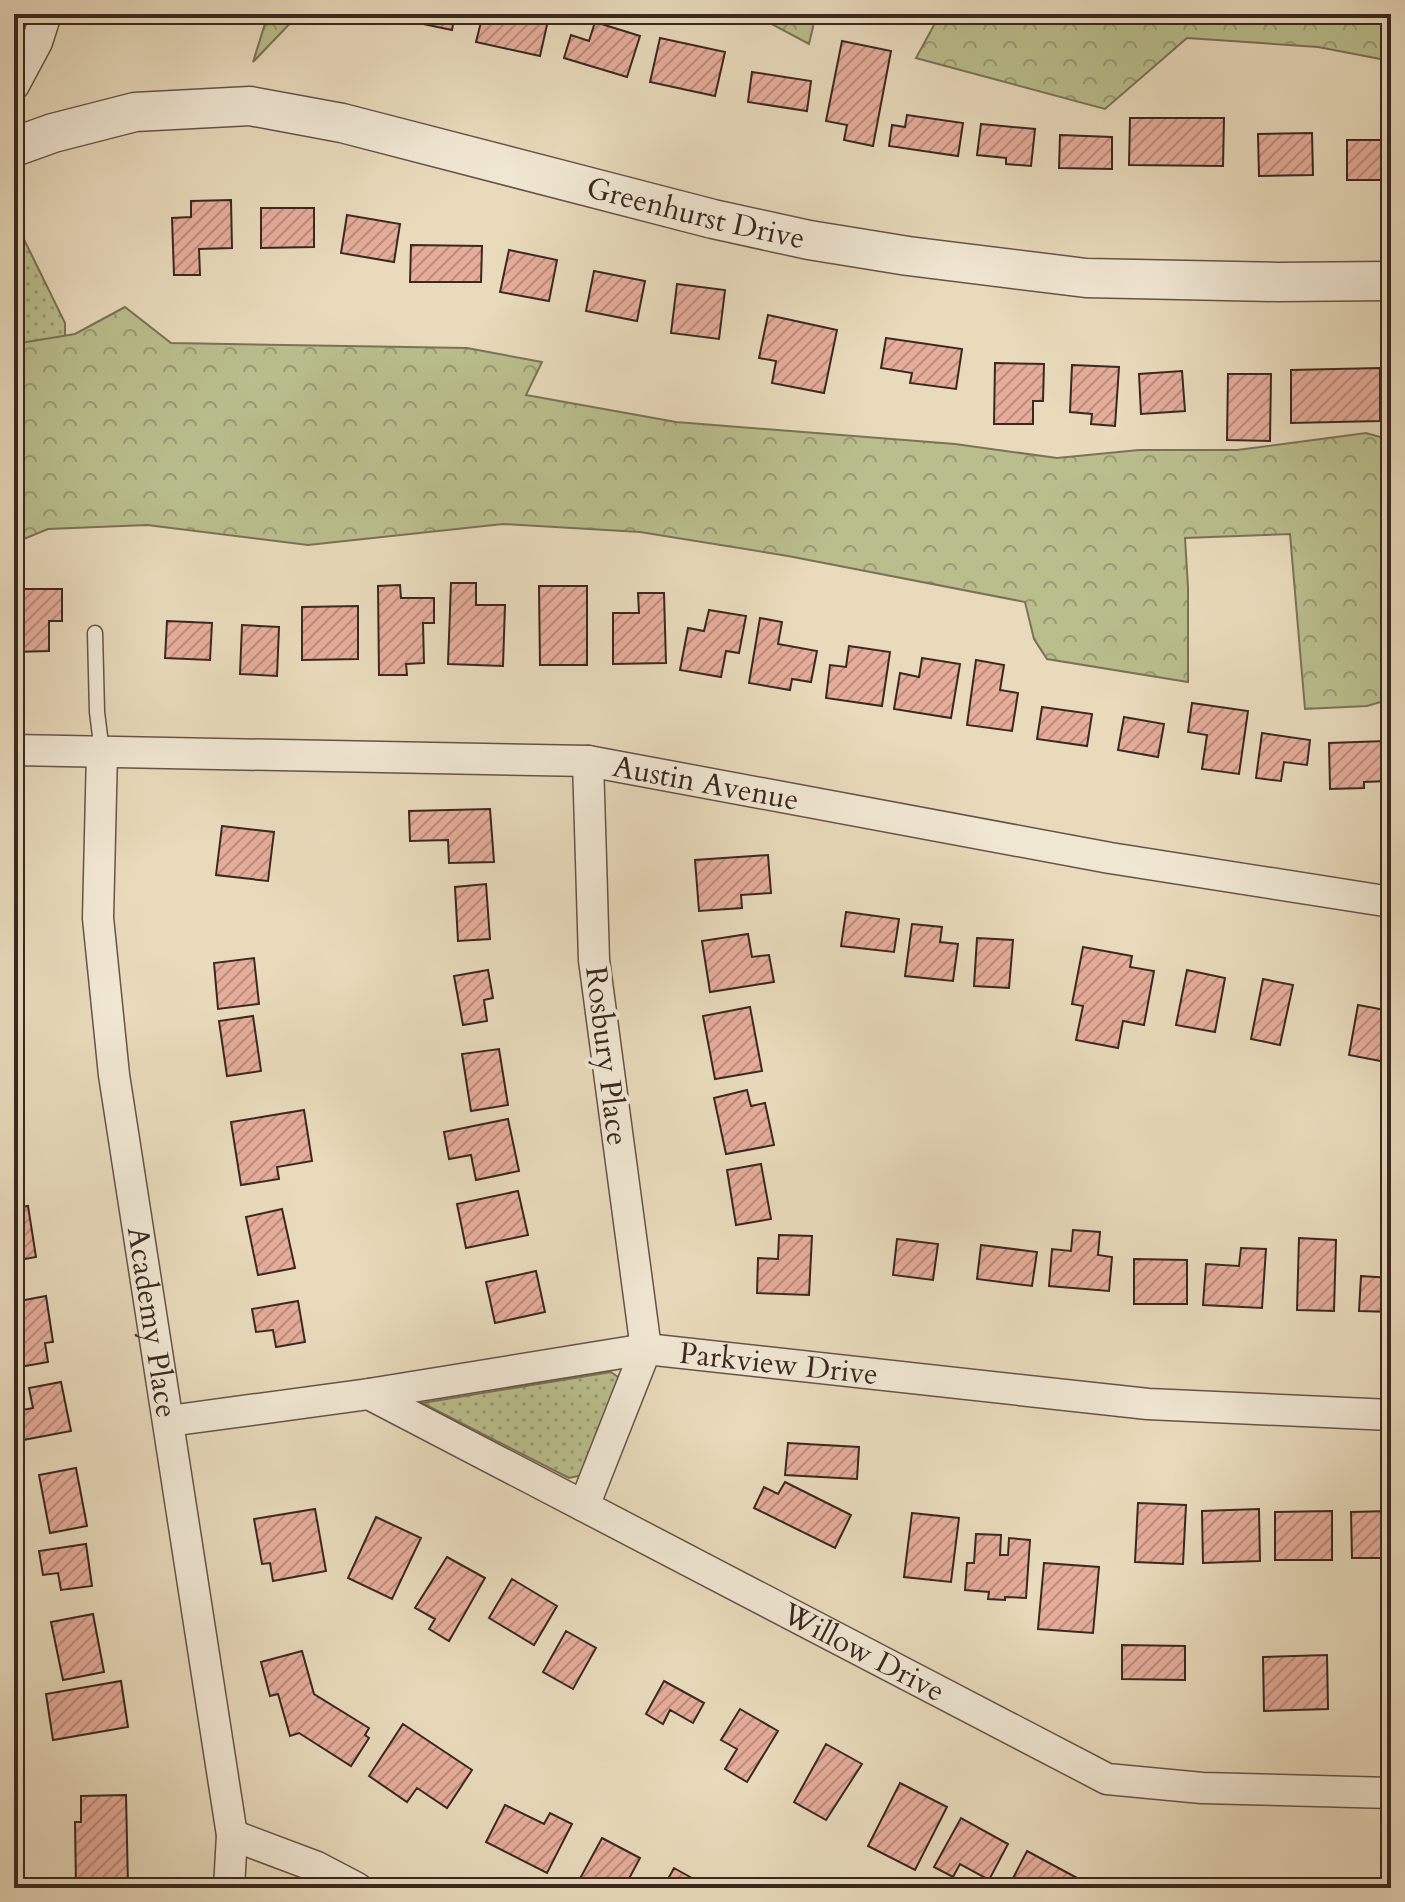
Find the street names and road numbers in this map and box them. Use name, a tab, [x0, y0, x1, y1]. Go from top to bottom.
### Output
street label: Greenhurst Drive	[582, 167, 809, 260]
street label: Austin Avenue	[610, 746, 802, 821]
street label: Rosbury Place	[575, 964, 638, 1148]
street label: Academy Place	[117, 1224, 187, 1421]
street label: Parkview Drive	[677, 1333, 880, 1395]
street label: Willow Drive	[774, 1593, 952, 1712]

